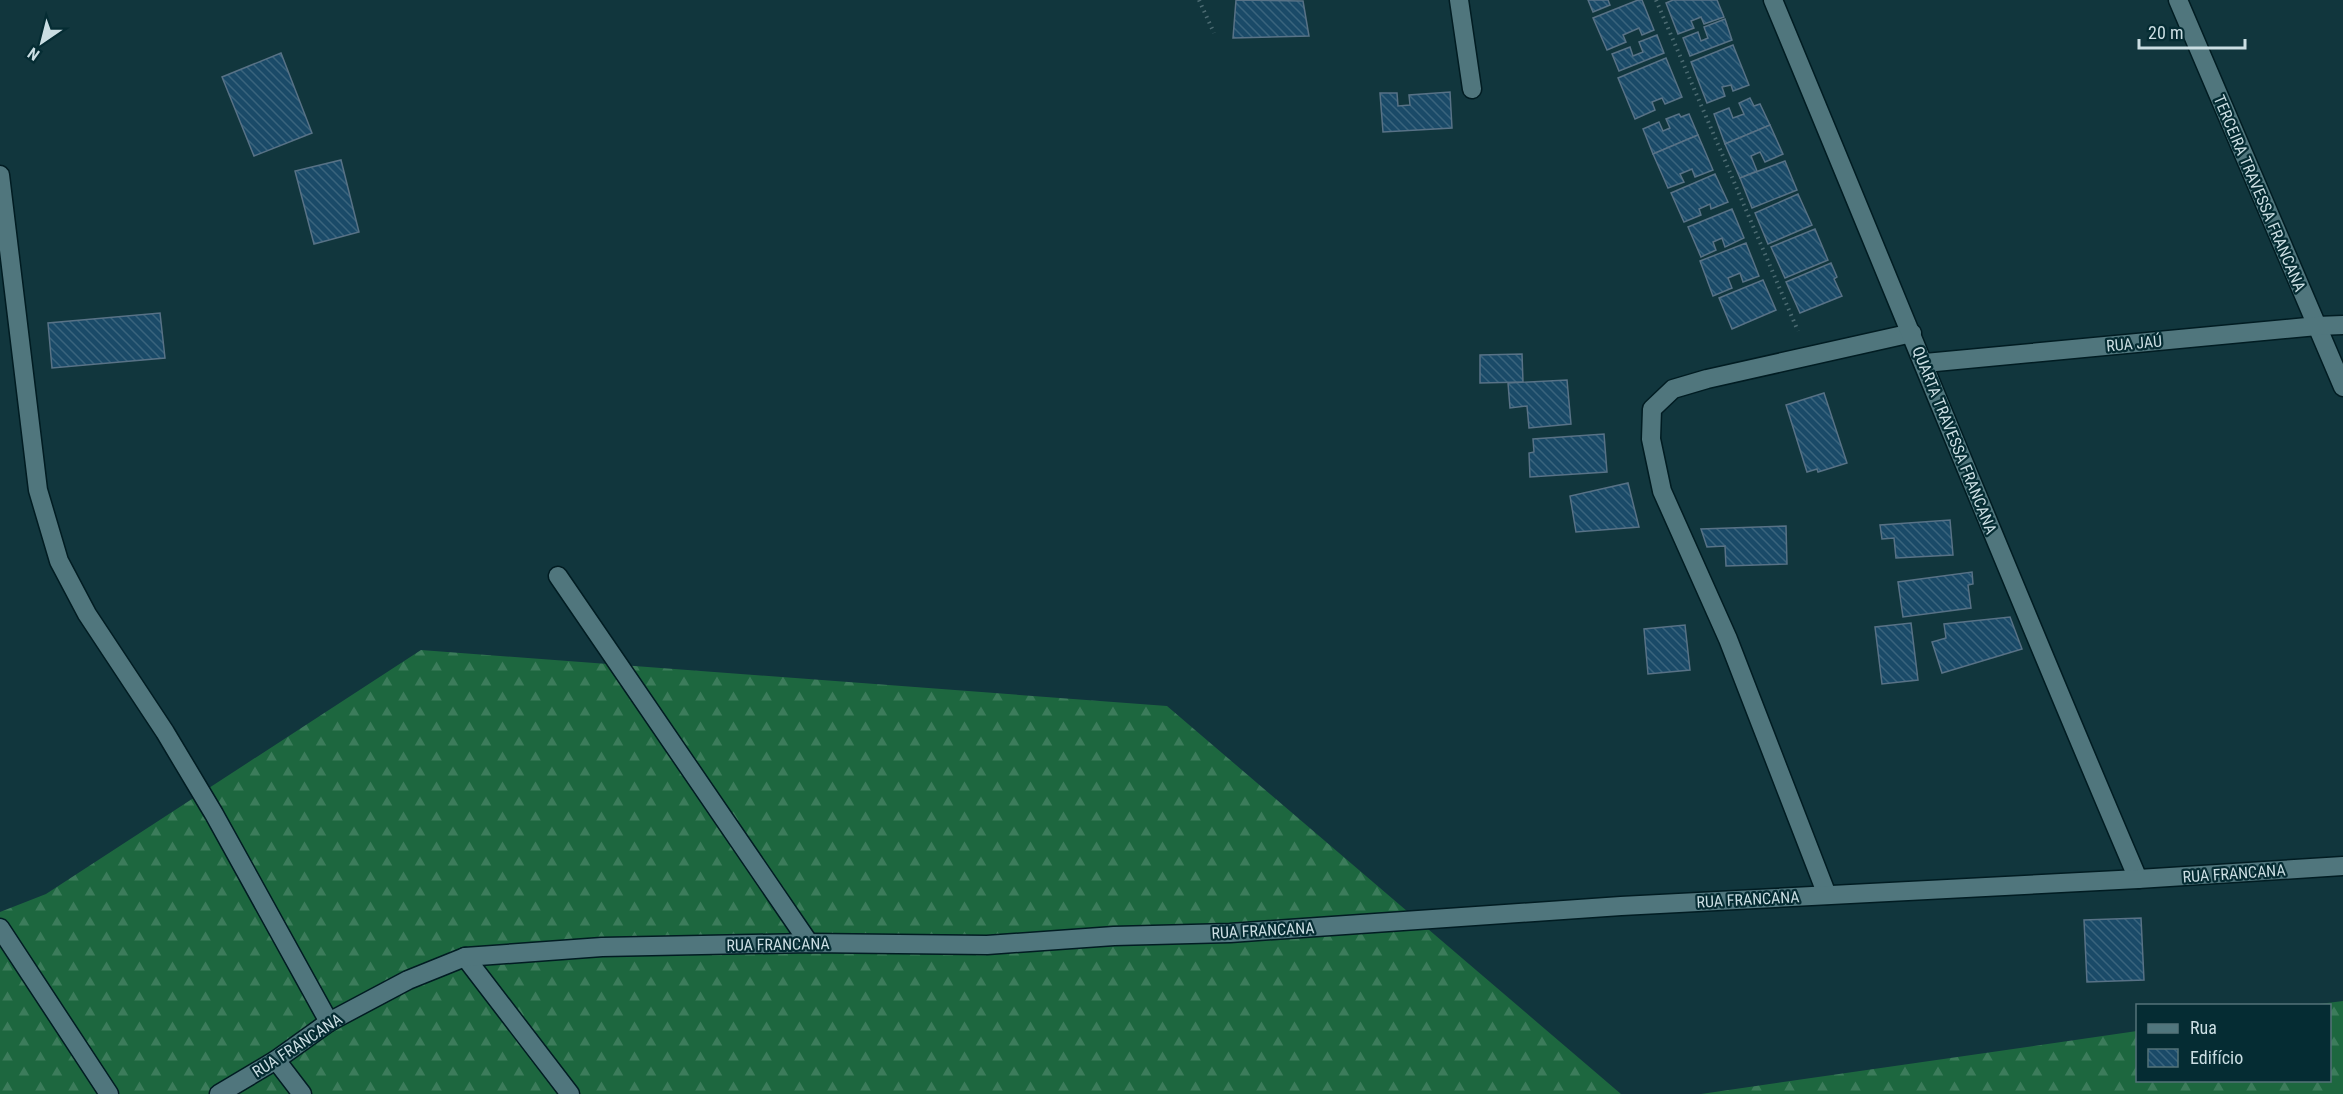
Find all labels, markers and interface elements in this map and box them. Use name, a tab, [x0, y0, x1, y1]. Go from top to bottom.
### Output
north arrow	[12, 12, 72, 72]
scale bar	[2139, 12, 2246, 50]
text: 20 m	[2148, 22, 2183, 43]
text: N	[24, 43, 43, 64]
street label: TERCEIRA TRAVESSA FRANCANA	[2209, 92, 2310, 294]
street label: RUA JAÚ	[2105, 332, 2163, 355]
street label: QUARTA TRAVESSA FRANCANA	[1908, 344, 2001, 537]
street label: RUA FRANCANA	[2182, 860, 2286, 887]
street label: RUA FRANCANA	[1696, 887, 1800, 912]
street label: RUA FRANCANA	[1211, 918, 1315, 943]
street label: RUA FRANCANA	[726, 934, 830, 955]
legend	[2136, 1004, 2331, 1082]
street label: RUA FRANCANA	[249, 1009, 346, 1081]
text: Rua	[2190, 1017, 2217, 1038]
text: Edifício	[2190, 1047, 2243, 1068]

